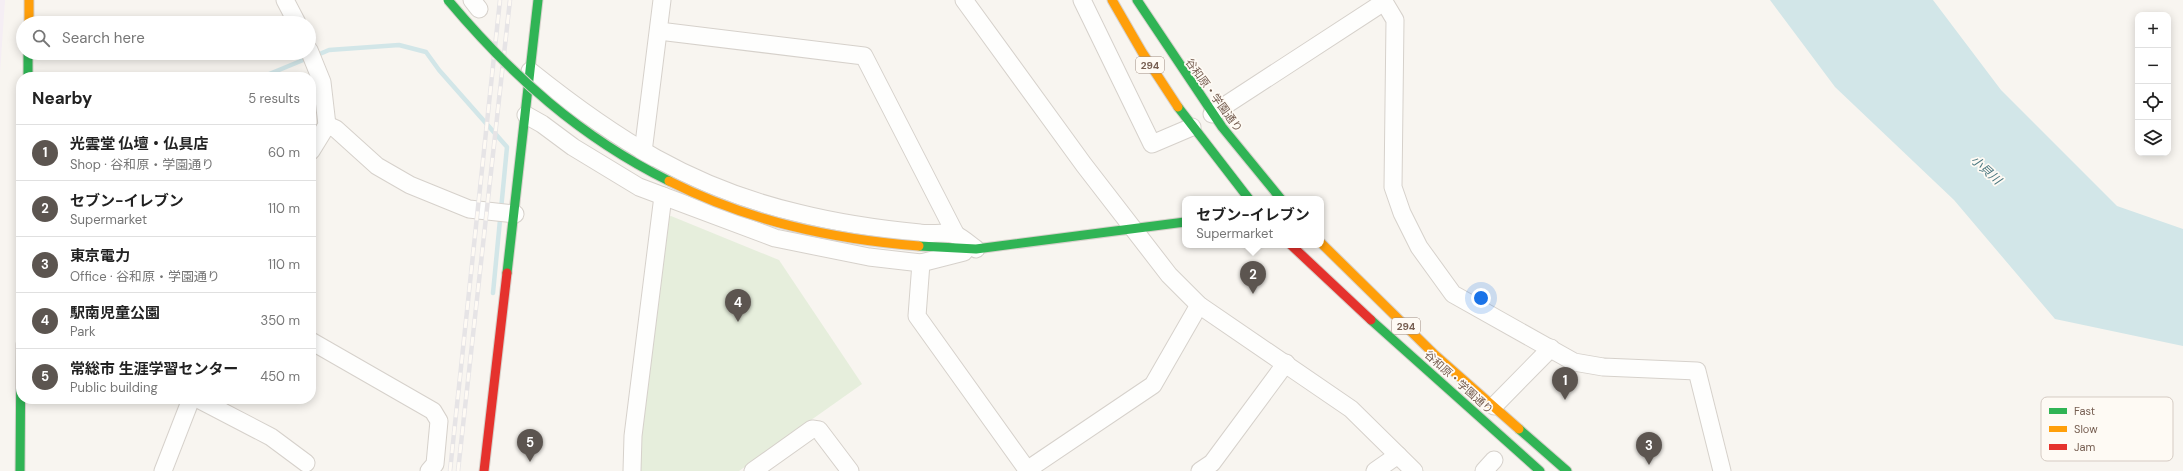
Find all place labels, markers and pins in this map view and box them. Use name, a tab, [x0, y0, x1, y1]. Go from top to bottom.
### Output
pin: 2	[1240, 261, 1266, 294]
pin: 4	[725, 289, 751, 322]
pin: 1	[1552, 367, 1578, 400]
pin: 5	[517, 429, 543, 462]
pin: 3	[1636, 432, 1662, 465]

